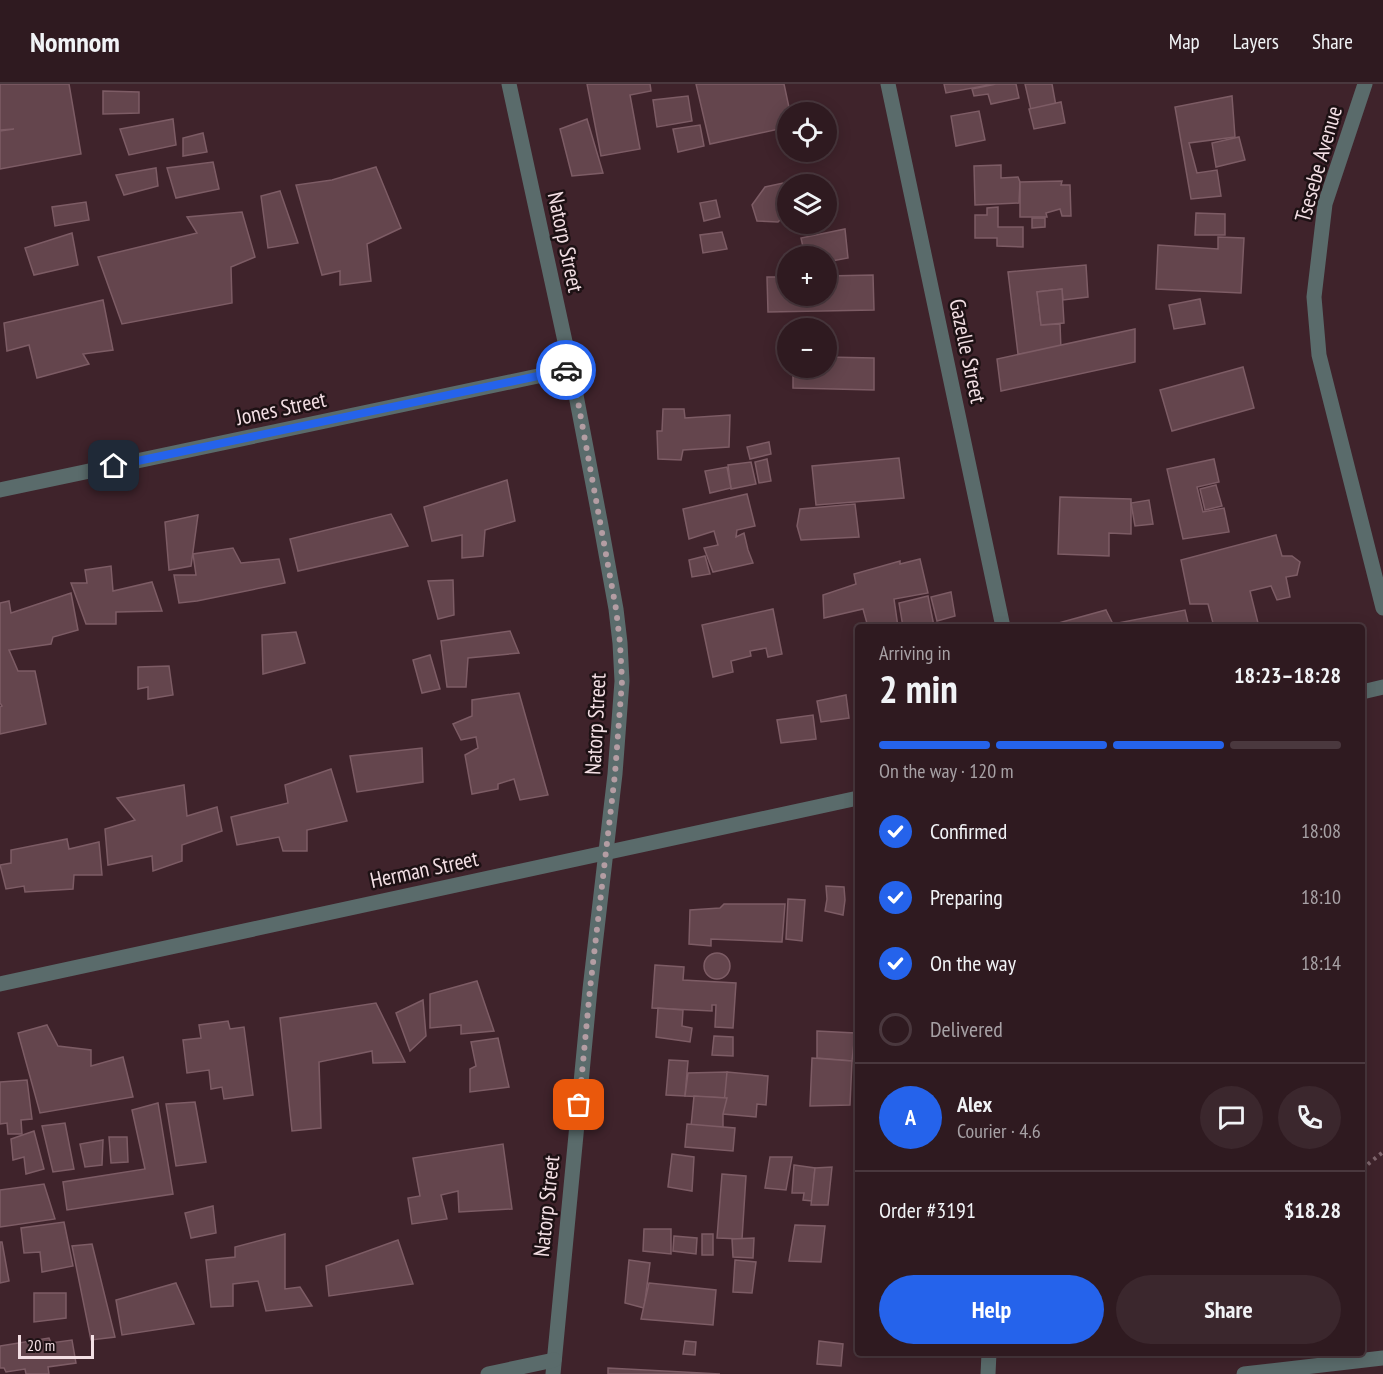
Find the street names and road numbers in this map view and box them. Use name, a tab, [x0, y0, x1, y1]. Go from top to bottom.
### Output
street label: Tsesebe Avenue	[1288, 103, 1348, 225]
street label: Natorp Street	[542, 189, 590, 295]
street label: Gazelle Street	[943, 296, 993, 406]
street label: Jones Street	[233, 385, 329, 431]
street label: Natorp Street	[578, 672, 612, 776]
street label: Herman Street	[367, 844, 481, 894]
street label: Natorp Street	[527, 1154, 565, 1258]

